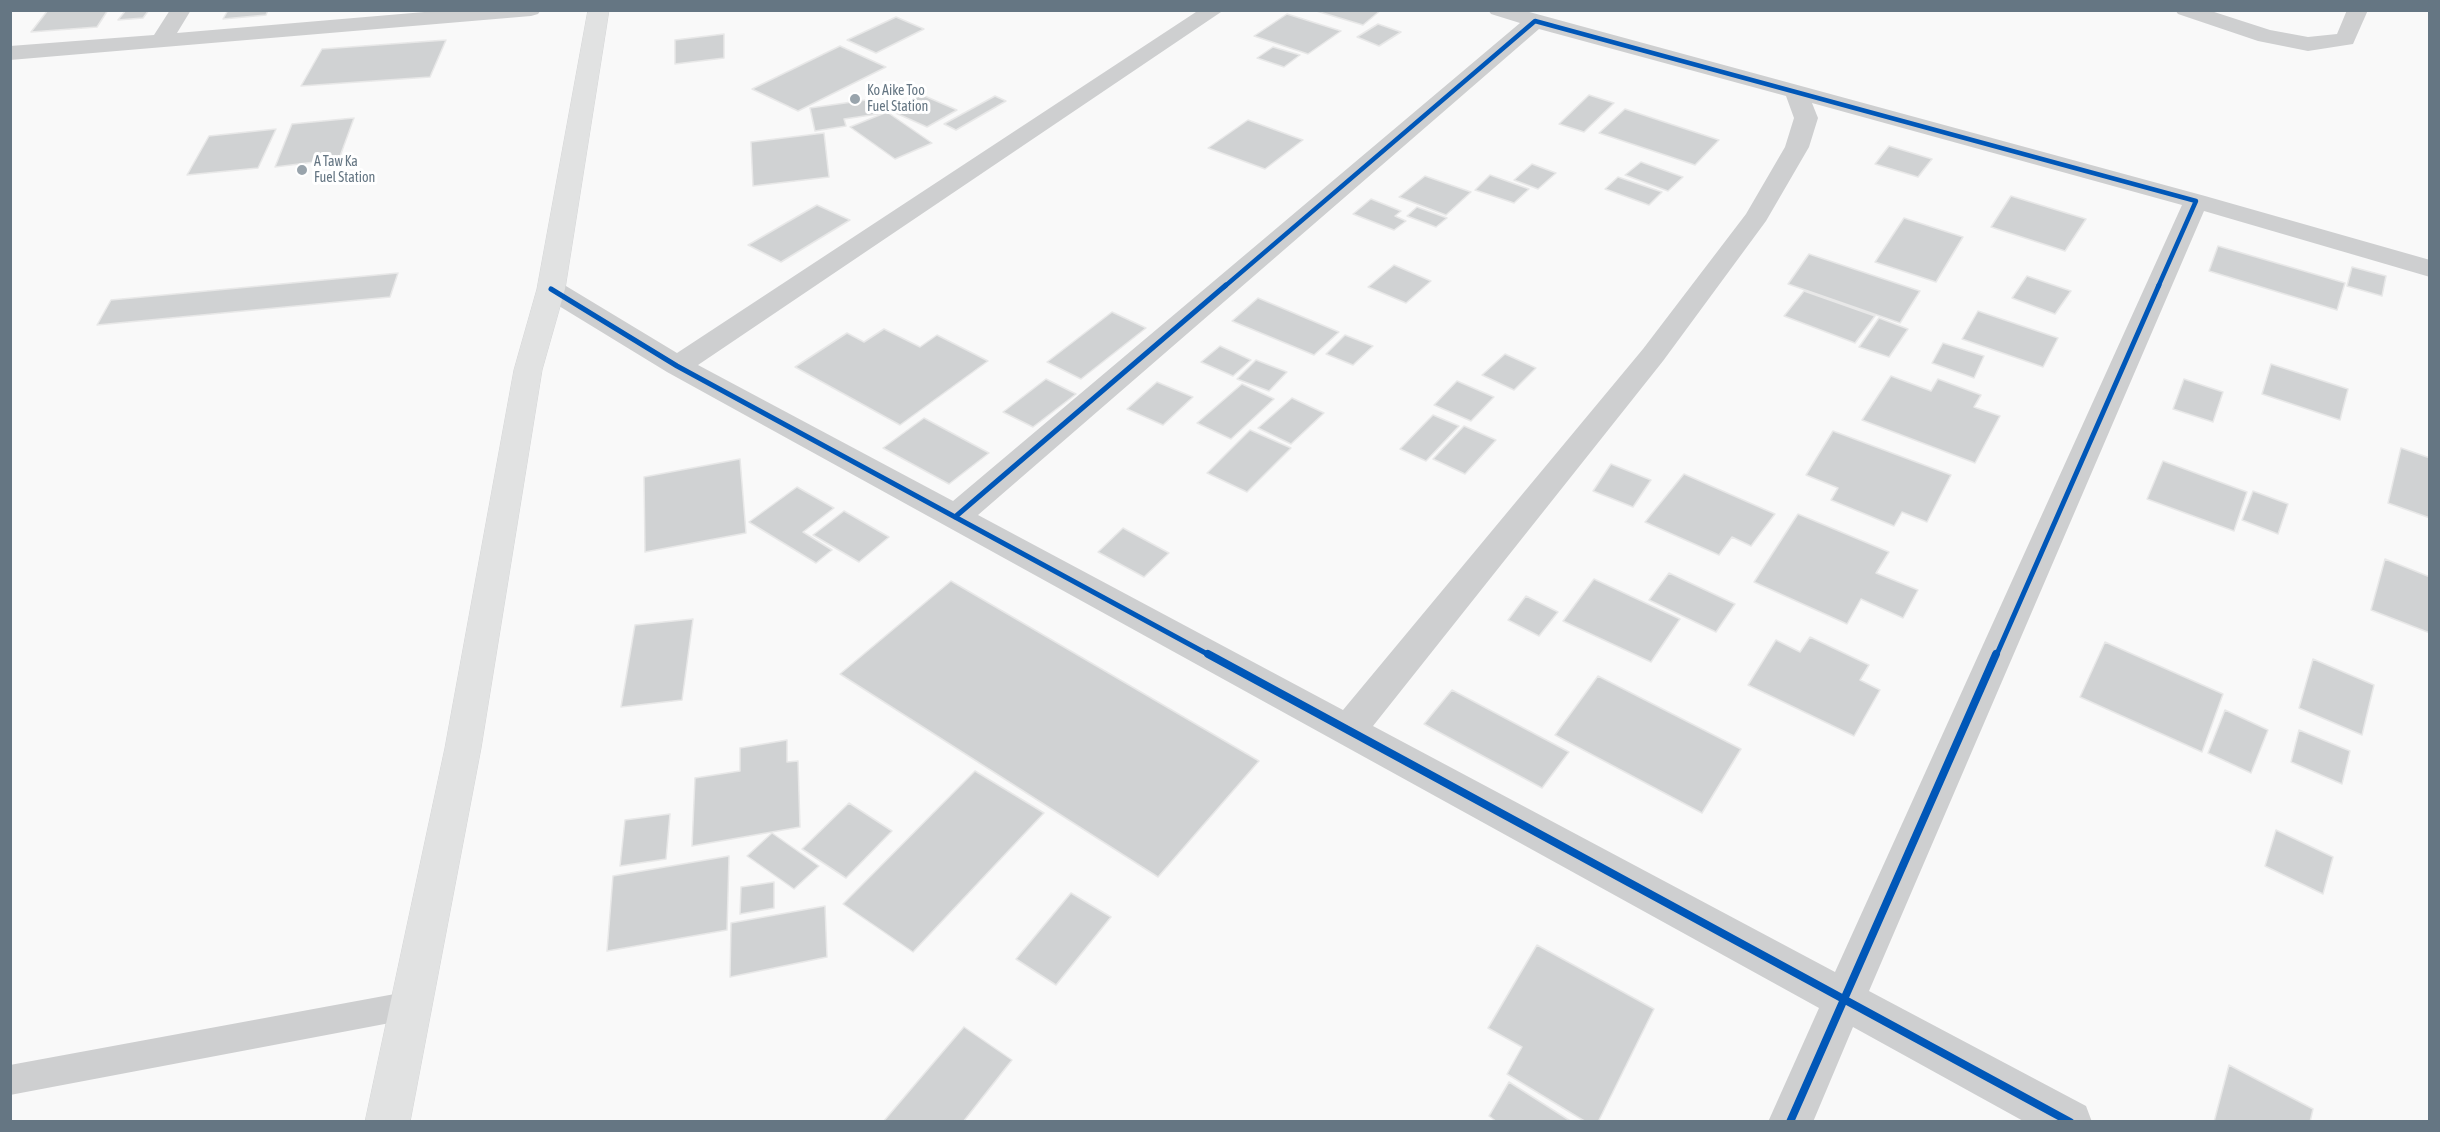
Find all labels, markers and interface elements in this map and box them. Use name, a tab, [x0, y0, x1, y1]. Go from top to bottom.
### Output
place label: Ko Aike Too Fuel Station	[867, 83, 928, 116]
marker: Ko Aike Too Fuel Station	[848, 92, 862, 106]
place label: A Taw Ka Fuel Station	[314, 154, 375, 186]
marker: A Taw Ka Fuel Station	[295, 163, 309, 177]

